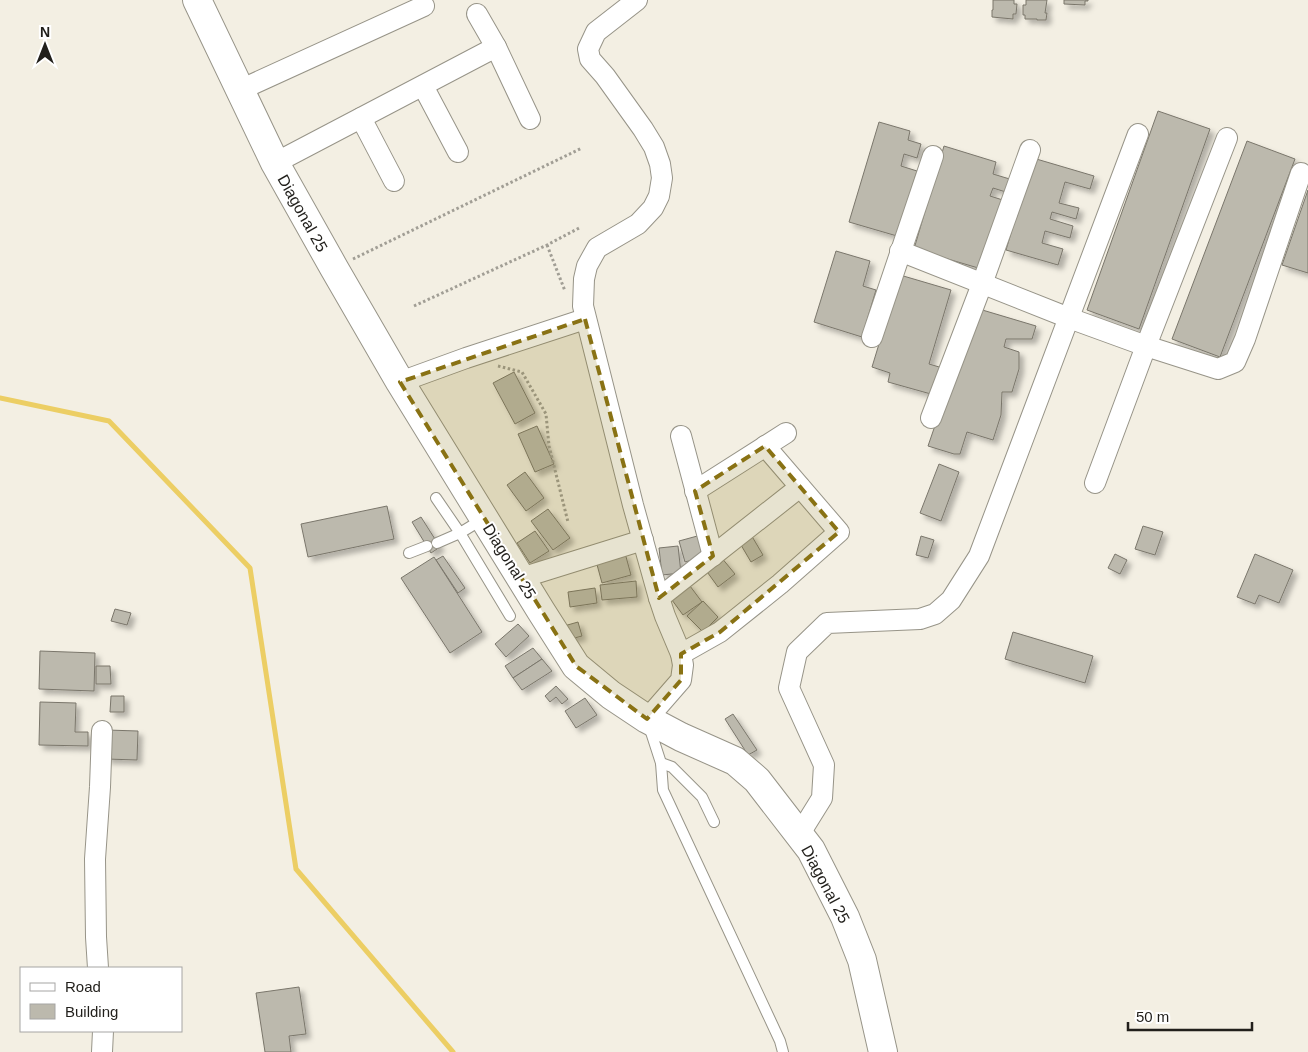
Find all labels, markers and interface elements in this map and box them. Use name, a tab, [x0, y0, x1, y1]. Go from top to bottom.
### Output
north arrow	[20, 20, 70, 70]
text: N	[40, 24, 50, 40]
street label: Diagonal 25	[274, 172, 331, 255]
street label: Diagonal 25	[480, 521, 539, 602]
street label: Diagonal 25	[798, 843, 853, 926]
legend	[20, 967, 182, 1032]
text: Road	[65, 978, 101, 995]
scale bar	[1128, 1000, 1252, 1032]
text: Building	[65, 1003, 118, 1020]
text: 50 m	[1136, 1008, 1169, 1025]

